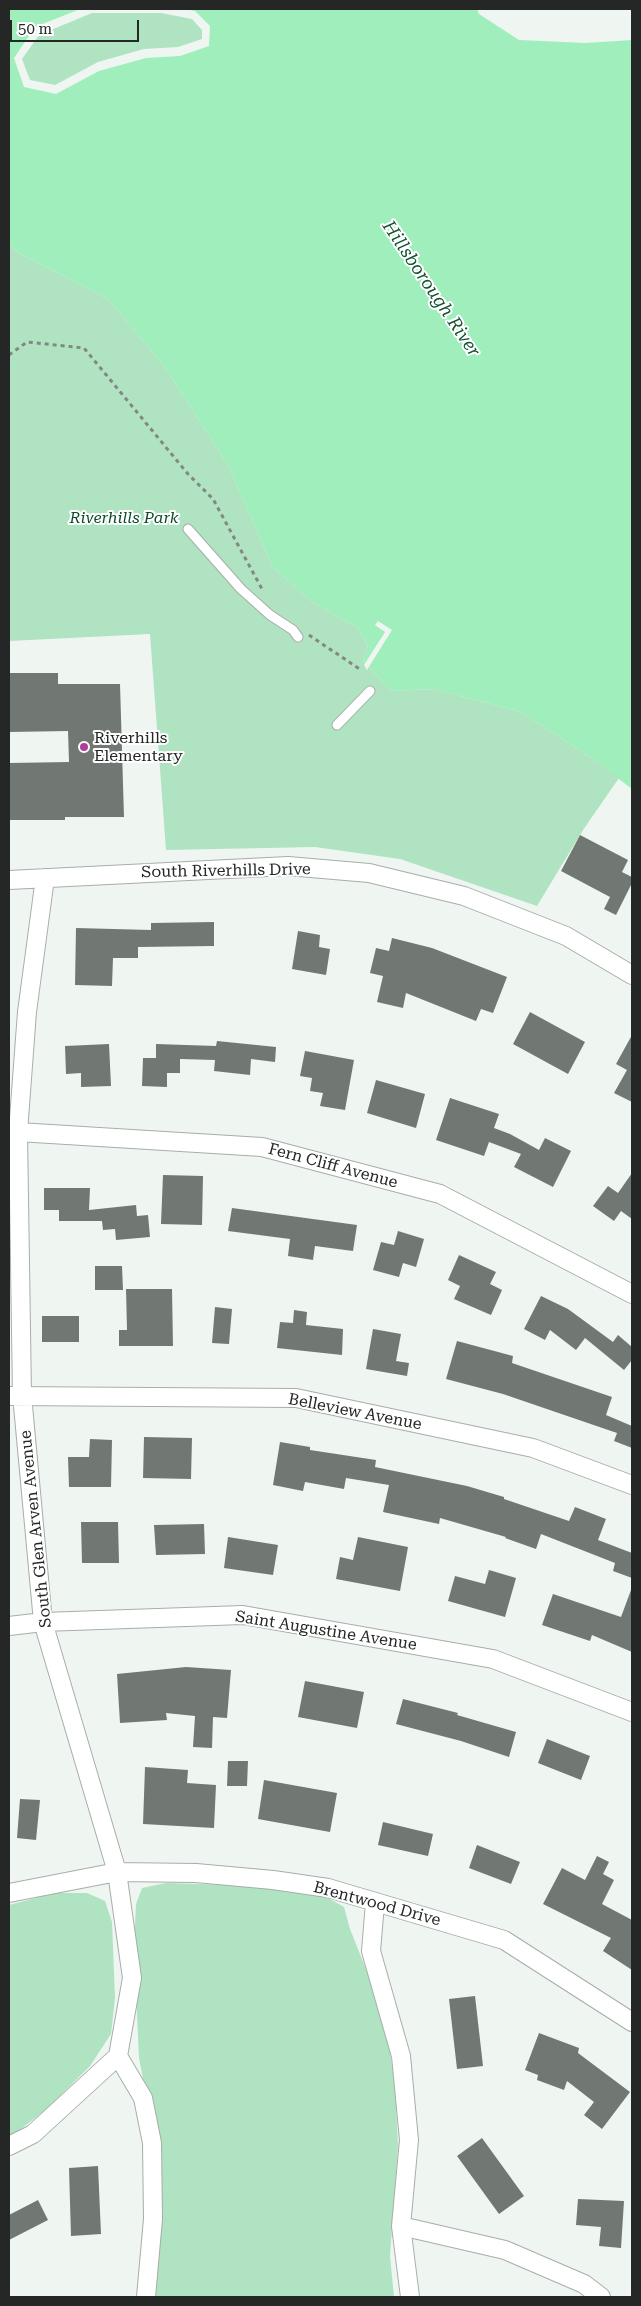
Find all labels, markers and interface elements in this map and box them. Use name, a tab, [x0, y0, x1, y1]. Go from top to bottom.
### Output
scale bar	[12, 10, 141, 42]
text: 50 m	[18, 20, 52, 38]
water label: Hillsborough River	[377, 217, 485, 361]
park label: Riverhills Park	[70, 508, 178, 528]
place label: Riverhills Elementary	[94, 728, 183, 766]
marker: Riverhills Elementary	[78, 741, 90, 753]
street label: South Riverhills Drive	[141, 860, 311, 882]
street label: Fern Cliff Avenue	[266, 1140, 400, 1192]
street label: Belleview Avenue	[287, 1390, 423, 1434]
street label: South Glen Arven Avenue	[16, 1429, 56, 1629]
street label: Saint Augustine Avenue	[234, 1607, 418, 1655]
street label: Brentwood Drive	[311, 1878, 443, 1930]

